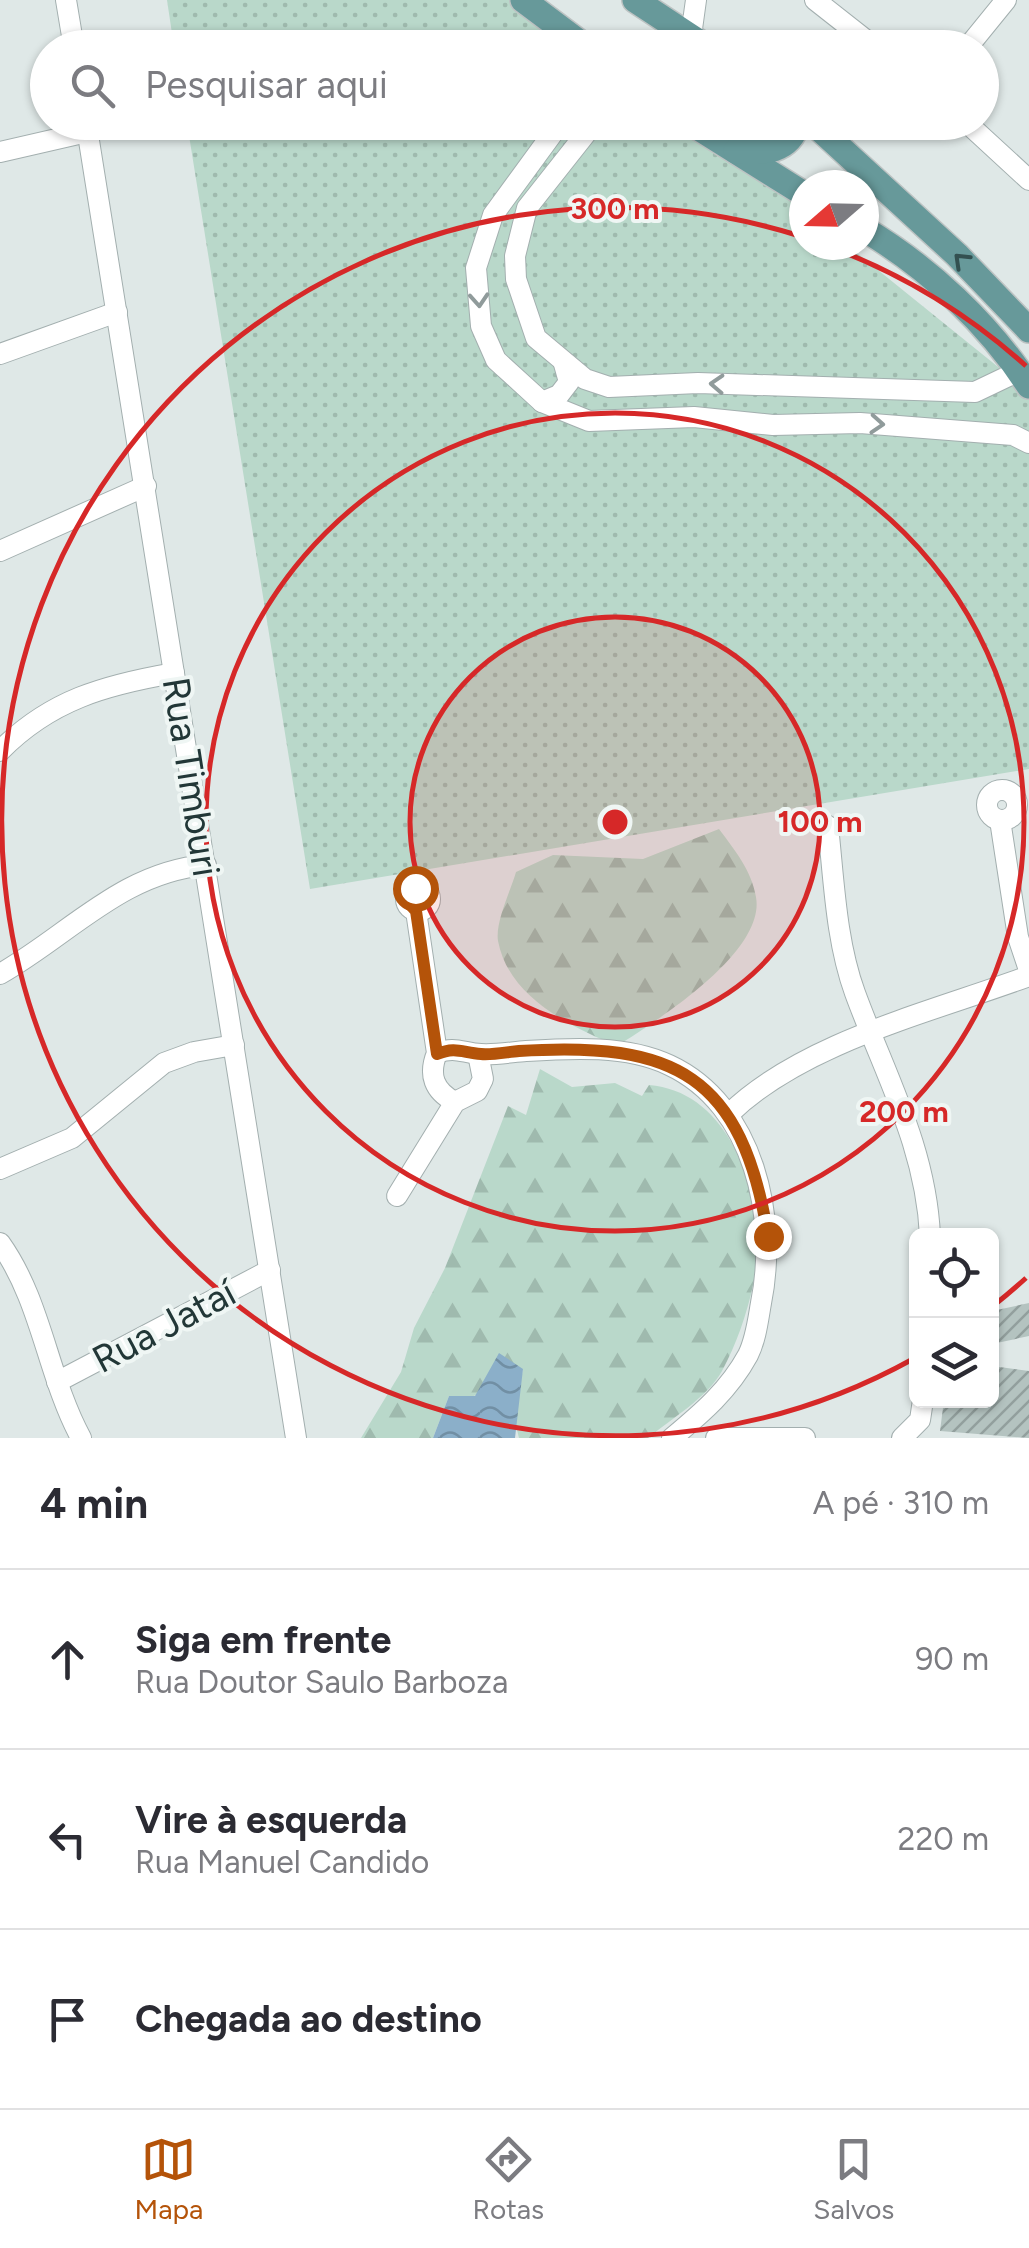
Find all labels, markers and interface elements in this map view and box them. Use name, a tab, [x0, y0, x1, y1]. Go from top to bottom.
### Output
search box	[30, 30, 999, 140]
icon: search	[65, 58, 120, 113]
text: Pesquisar aqui	[145, 62, 388, 108]
north arrow	[789, 170, 879, 260]
text: 300 m	[571, 190, 659, 227]
one-way arrow	[955, 254, 973, 272]
one-way arrow	[467, 292, 489, 308]
one-way arrow	[709, 374, 725, 395]
one-way arrow	[869, 413, 885, 434]
street label: Rua Timburi	[153, 674, 229, 880]
text: 100 m	[778, 803, 862, 840]
centre of rings	[597, 804, 633, 840]
route start	[393, 866, 439, 912]
text: 200 m	[859, 1093, 949, 1130]
route end	[746, 1214, 792, 1260]
map controls	[909, 1228, 999, 1408]
button: locate	[909, 1228, 999, 1318]
street label: Rua Jataí	[85, 1268, 245, 1383]
button: layers	[909, 1318, 999, 1408]
text: 4 min	[40, 1478, 148, 1529]
text: A pé · 310 m	[813, 1484, 989, 1522]
text: Siga em frente	[135, 1617, 391, 1663]
icon: ahead	[40, 1632, 95, 1687]
text: 90 m	[915, 1640, 989, 1678]
text: Rua Doutor Saulo Barboza	[135, 1663, 508, 1701]
text: Vire à esquerda	[135, 1797, 407, 1843]
icon: left	[40, 1812, 95, 1867]
text: 220 m	[898, 1820, 989, 1858]
text: Rua Manuel Candido	[135, 1843, 429, 1881]
icon: arrive	[40, 1992, 95, 2047]
text: Chegada ao destino	[135, 1996, 482, 2042]
tab: Mapa	[135, 2132, 203, 2226]
tab: Rotas	[473, 2132, 544, 2226]
tab: Salvos	[813, 2132, 894, 2226]

